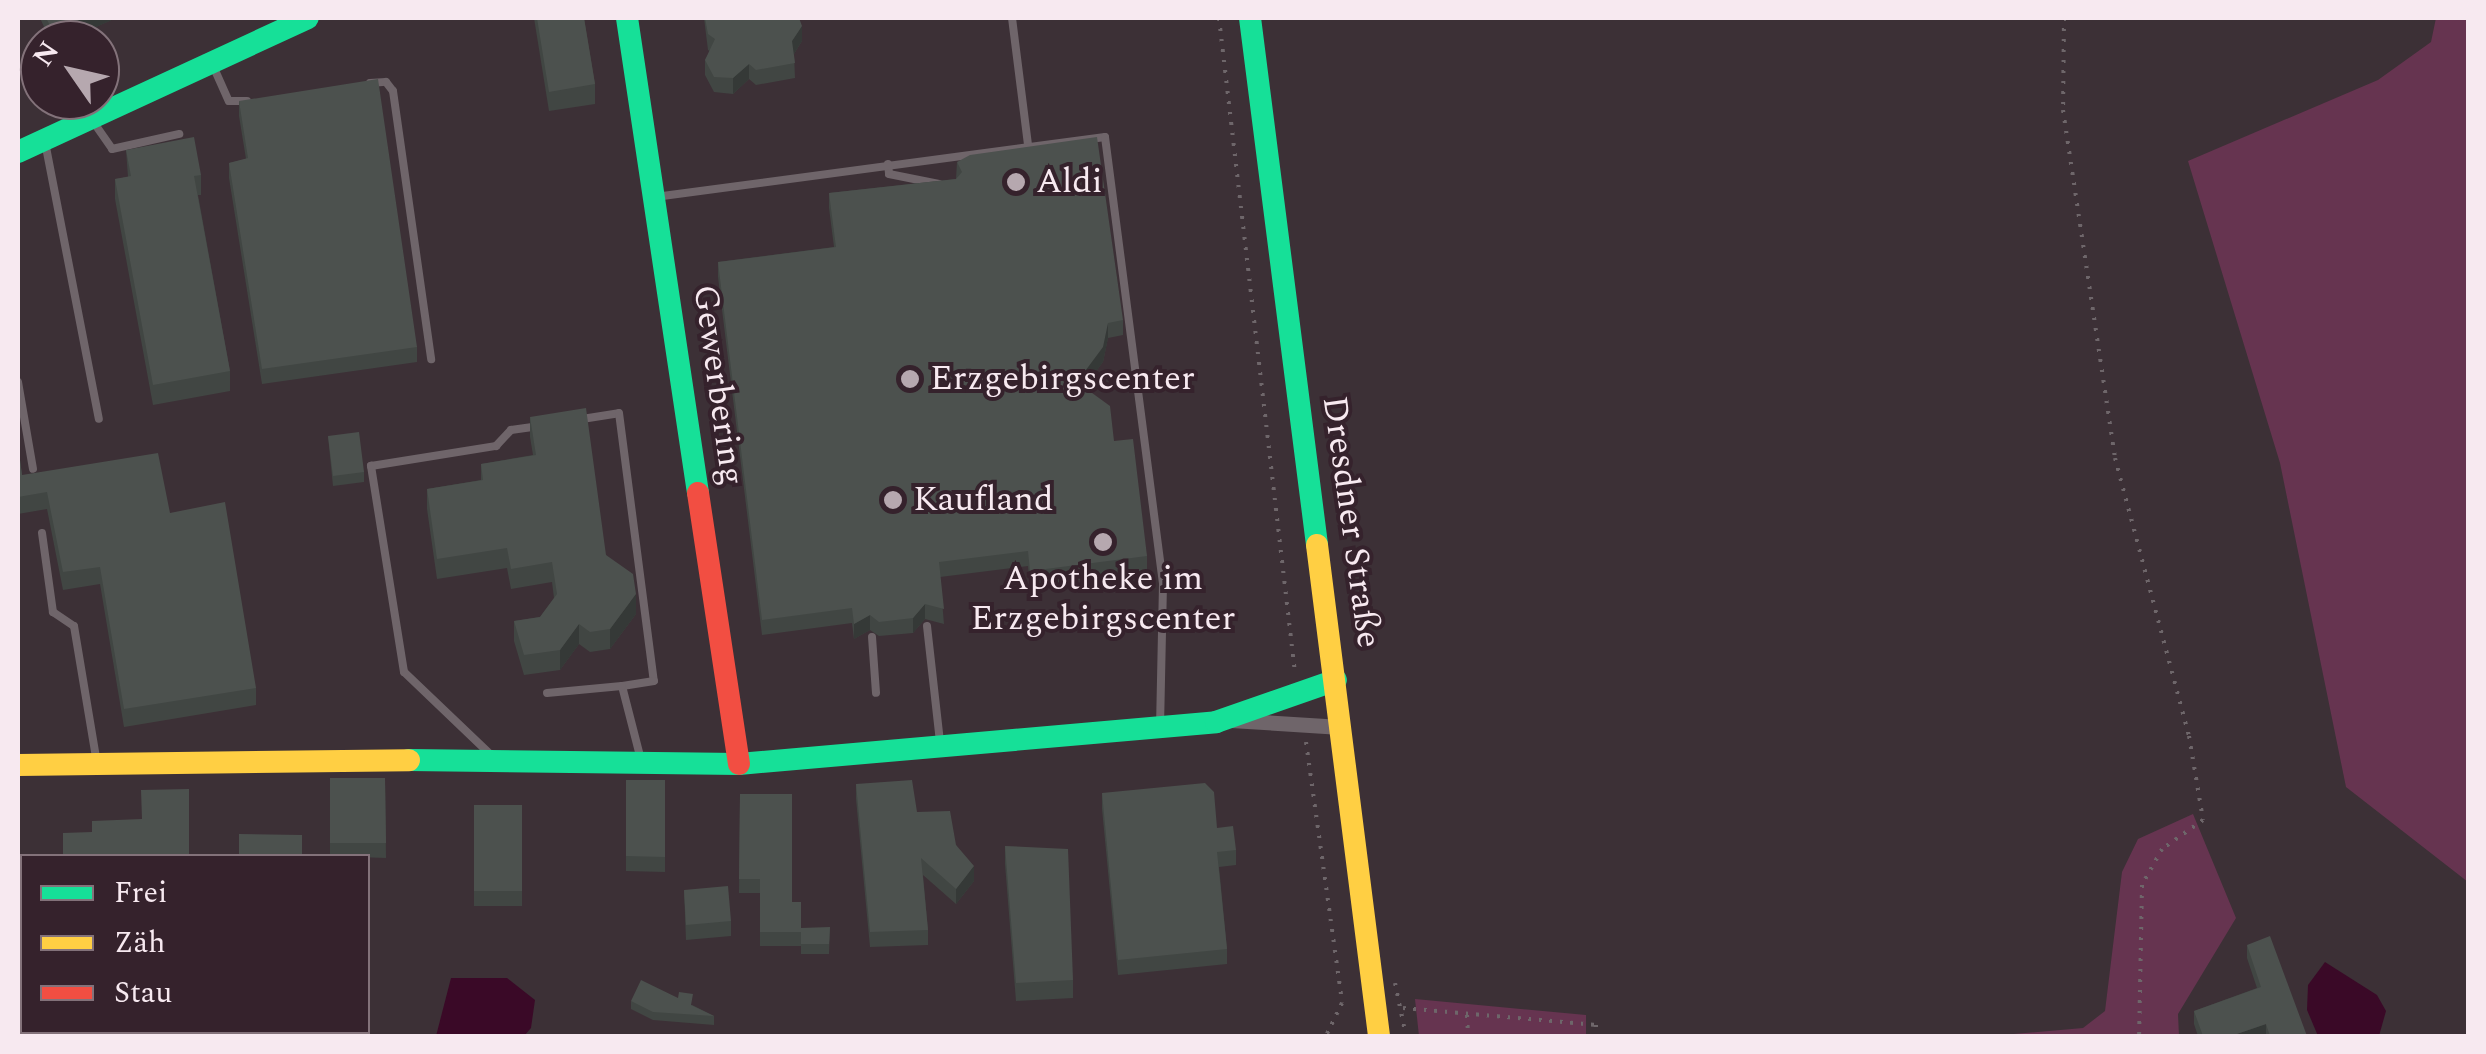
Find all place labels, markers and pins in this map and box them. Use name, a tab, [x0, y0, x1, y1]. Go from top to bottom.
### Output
place label: Aldi	[1036, 161, 1103, 203]
marker: Aldi	[1005, 171, 1027, 193]
place label: Erzgebirgscenter	[930, 358, 1195, 400]
marker: Erzgebirgscenter	[899, 368, 921, 390]
place label: Kaufland	[913, 479, 1054, 521]
marker: Kaufland	[882, 489, 904, 511]
marker: Apotheke im Erzgebirgscenter	[1092, 531, 1114, 553]
place label: Apotheke im Erzgebirgscenter	[971, 558, 1235, 640]

